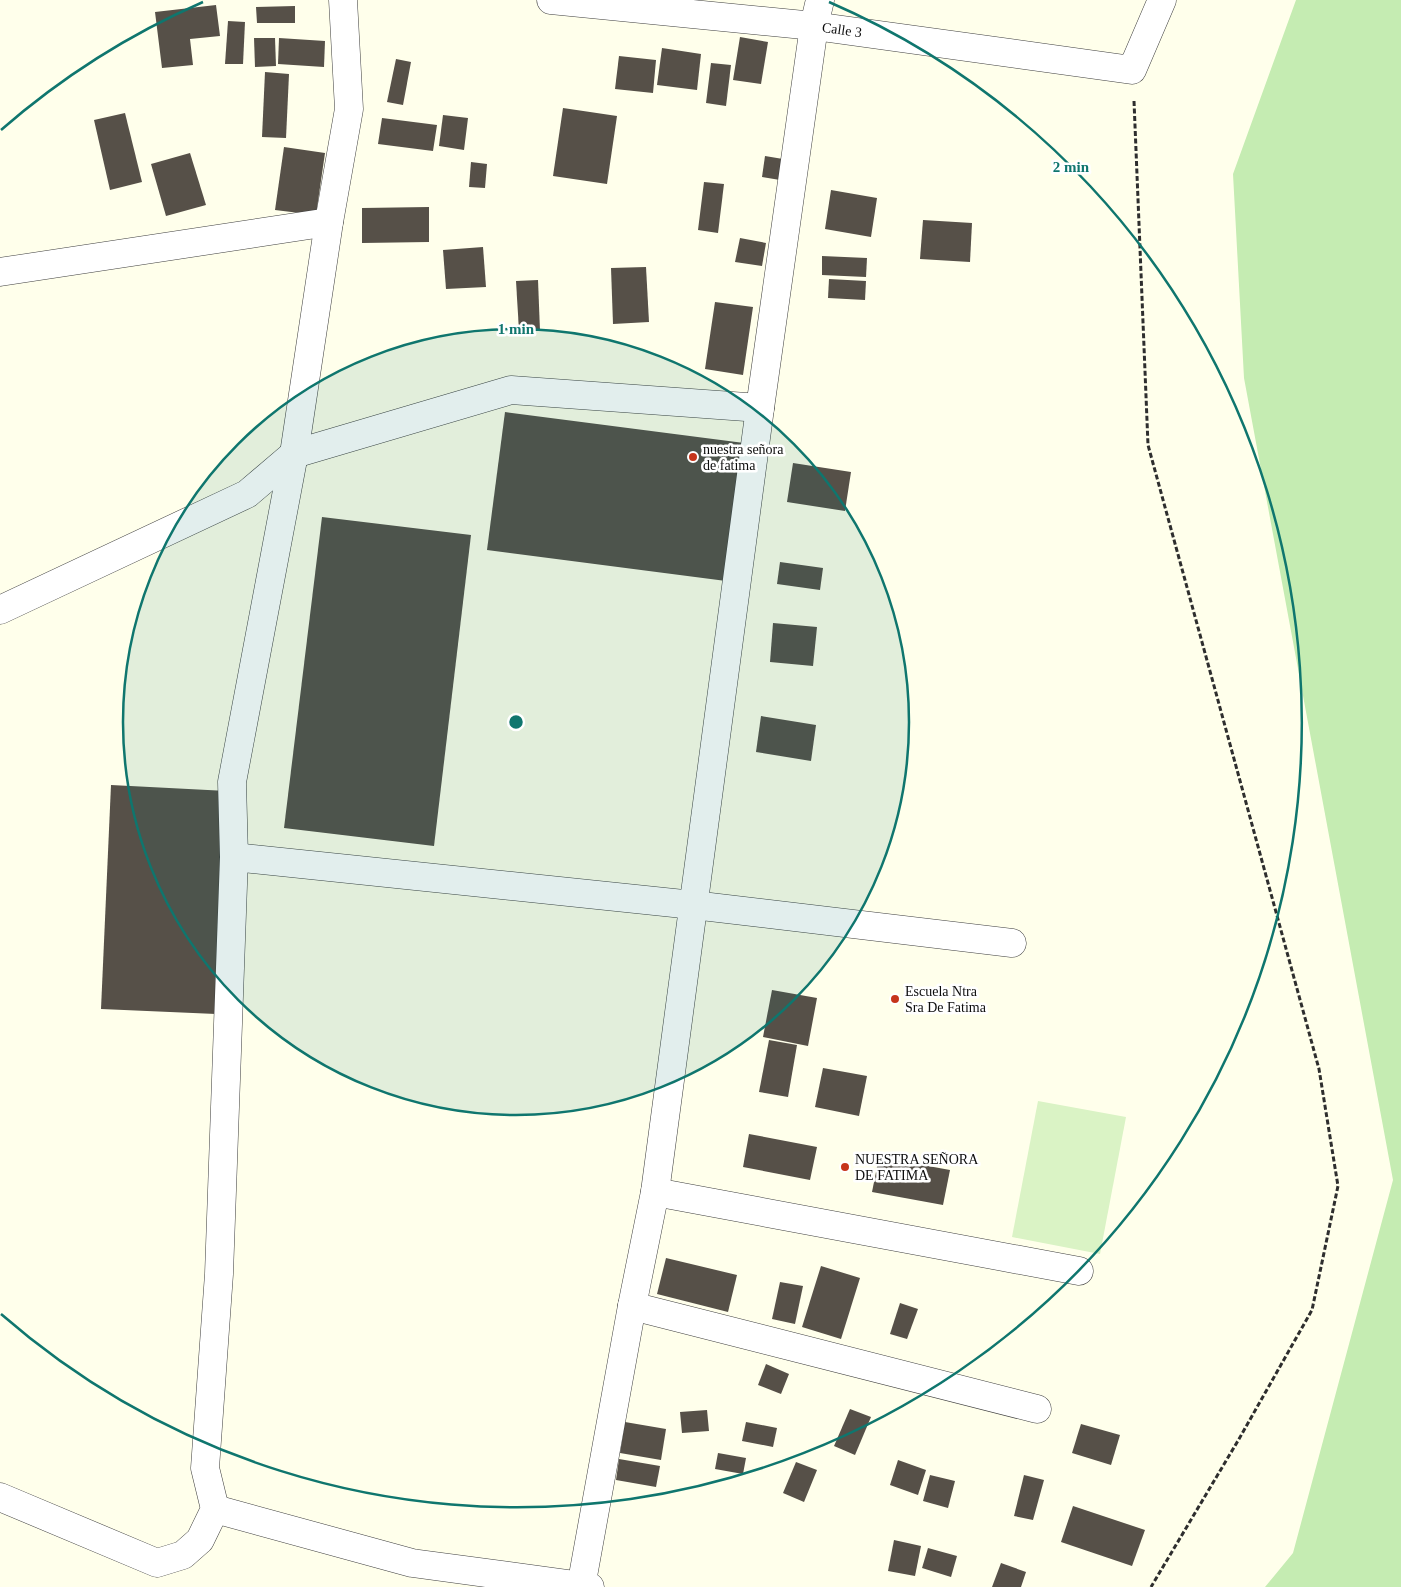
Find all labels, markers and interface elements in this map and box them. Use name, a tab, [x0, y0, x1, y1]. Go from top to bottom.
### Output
street label: Calle 3	[821, 20, 863, 40]
text: 2 min	[1053, 159, 1090, 175]
text: 1 min	[498, 321, 535, 337]
place label: nuestra señora de fatima	[703, 442, 784, 473]
marker: nuestra señora de fatima	[687, 451, 699, 463]
centre of rings	[507, 713, 525, 731]
place label: Escuela Ntra Sra De Fatima	[905, 984, 987, 1015]
marker: Escuela Ntra Sra De Fatima	[889, 993, 901, 1005]
place label: NUESTRA SEÑORA DE FATIMA	[855, 1152, 979, 1183]
marker: NUESTRA SEÑORA DE FATIMA	[839, 1161, 851, 1173]

